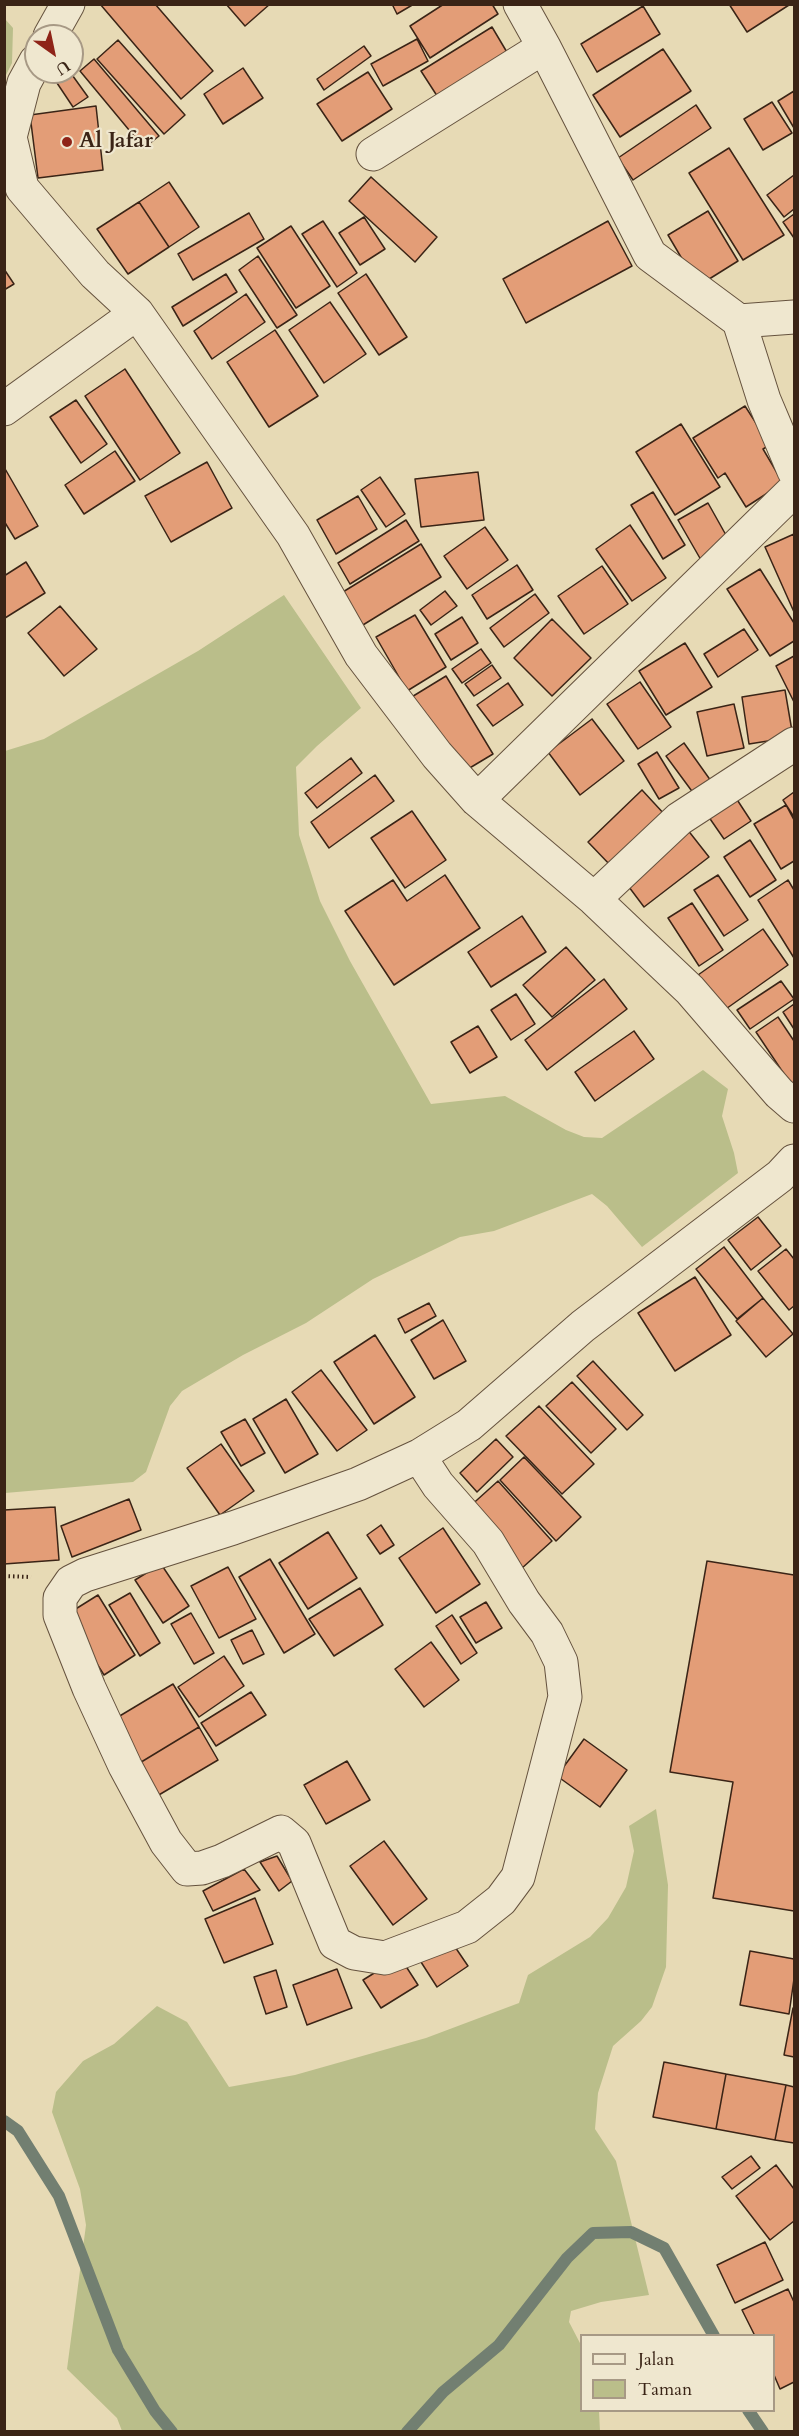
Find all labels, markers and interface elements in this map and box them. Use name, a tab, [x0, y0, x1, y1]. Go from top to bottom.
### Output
north arrow	[24, 24, 84, 84]
text: U	[51, 55, 74, 80]
place label: Al Jafar	[79, 129, 153, 155]
marker: Al Jafar	[60, 135, 74, 149]
legend	[580, 2334, 775, 2412]
text: Jalan	[638, 2347, 674, 2372]
text: Taman	[638, 2377, 692, 2402]

